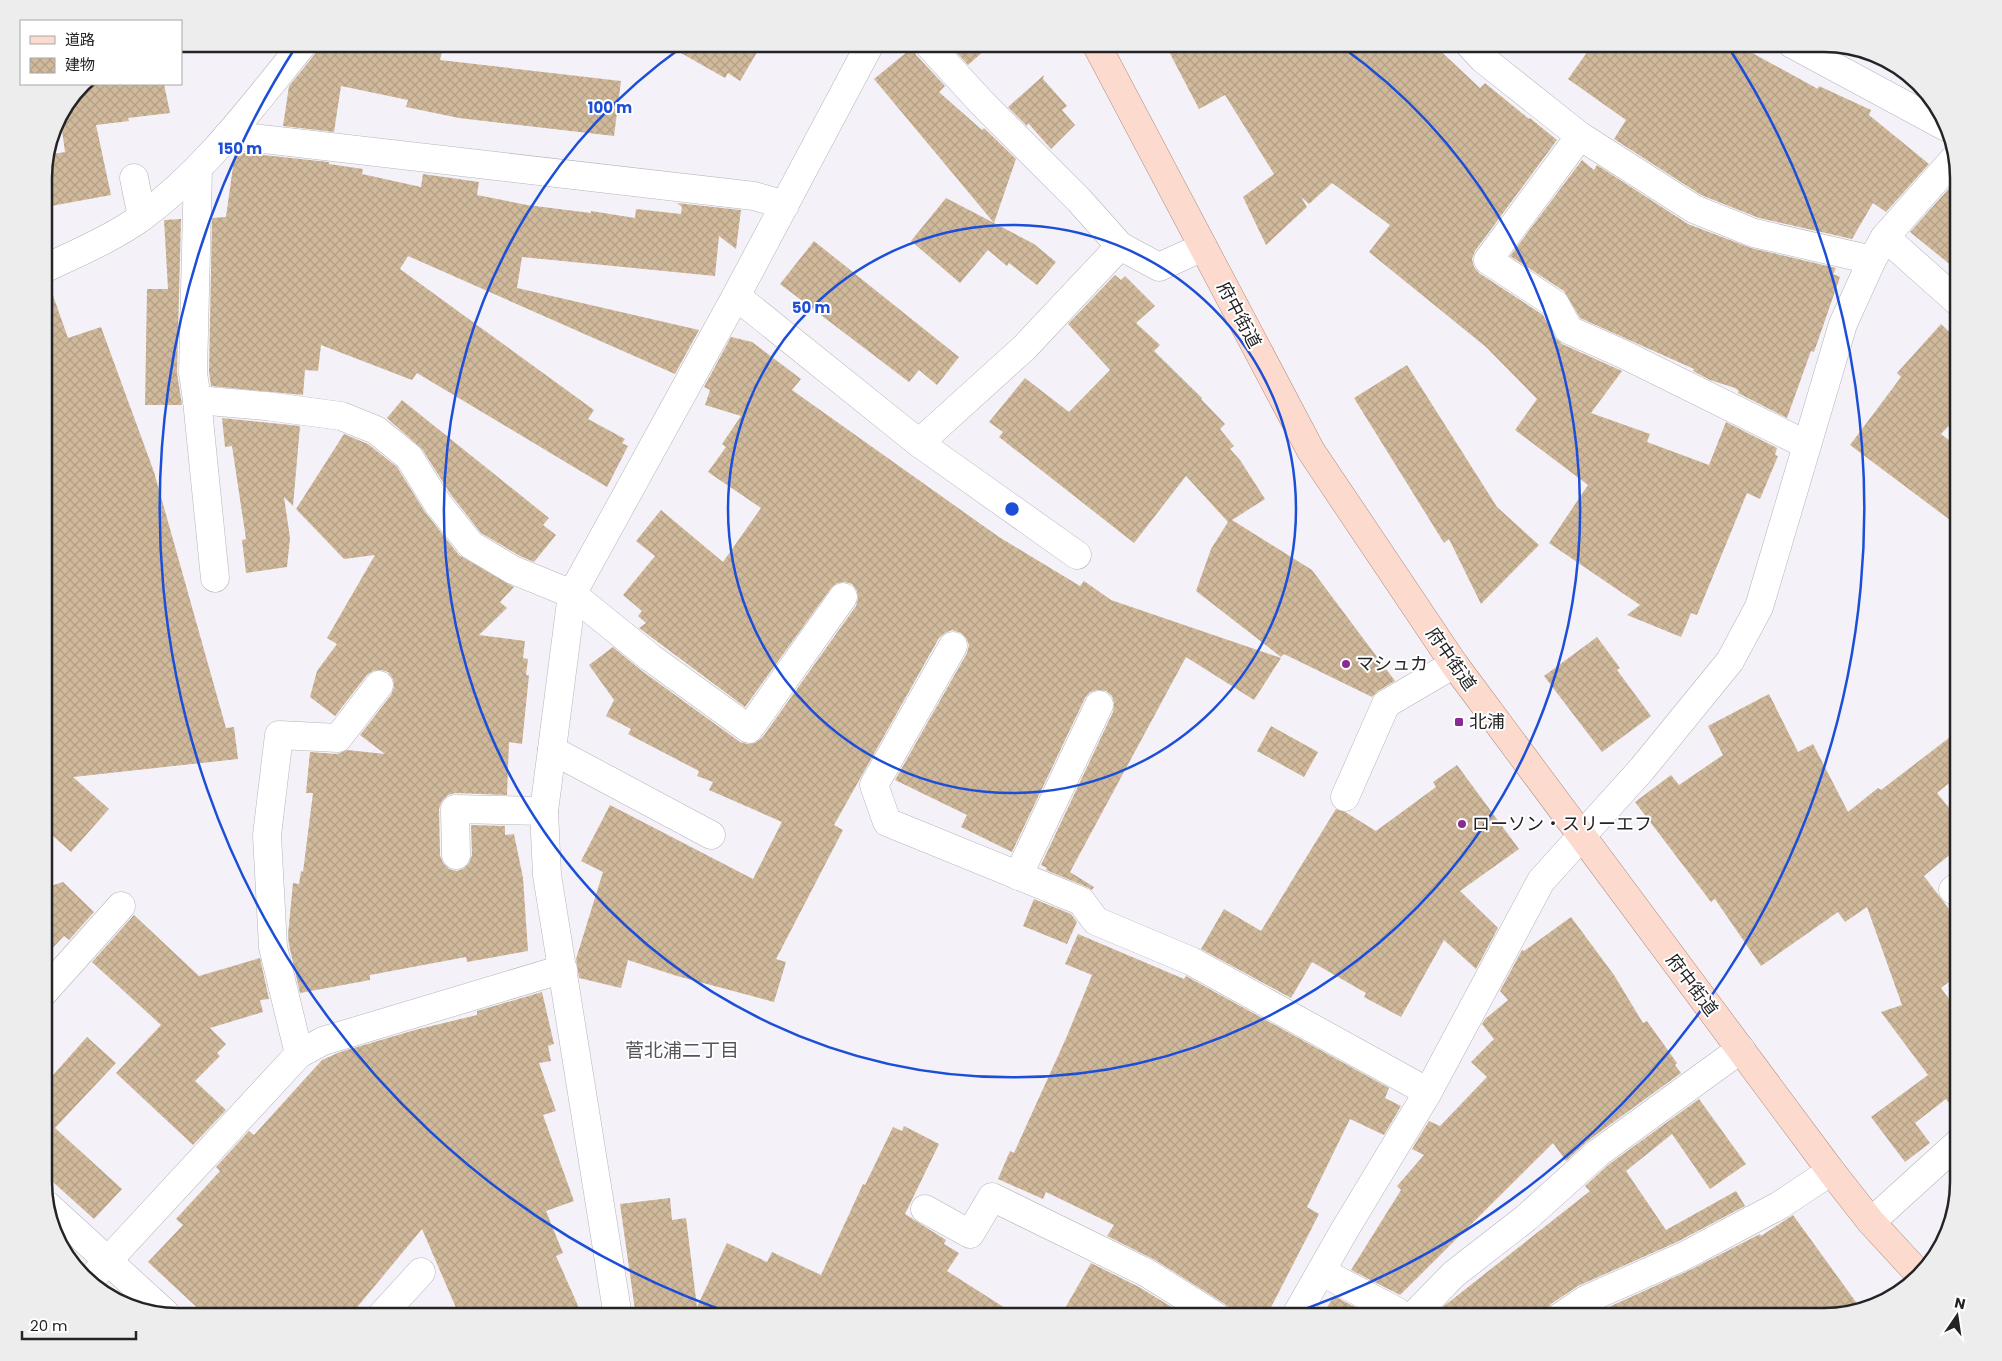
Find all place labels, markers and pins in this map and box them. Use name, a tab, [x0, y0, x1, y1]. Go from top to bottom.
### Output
centre of rings	[1003, 500, 1021, 518]
place label: マシュカ	[1356, 651, 1428, 676]
marker: マシュカ	[1340, 658, 1352, 670]
place label: 北浦	[1469, 709, 1505, 734]
marker: 北浦	[1453, 716, 1465, 728]
place label: ローソン・スリーエフ	[1472, 811, 1652, 836]
marker: ローソン・スリーエフ	[1456, 818, 1468, 830]

